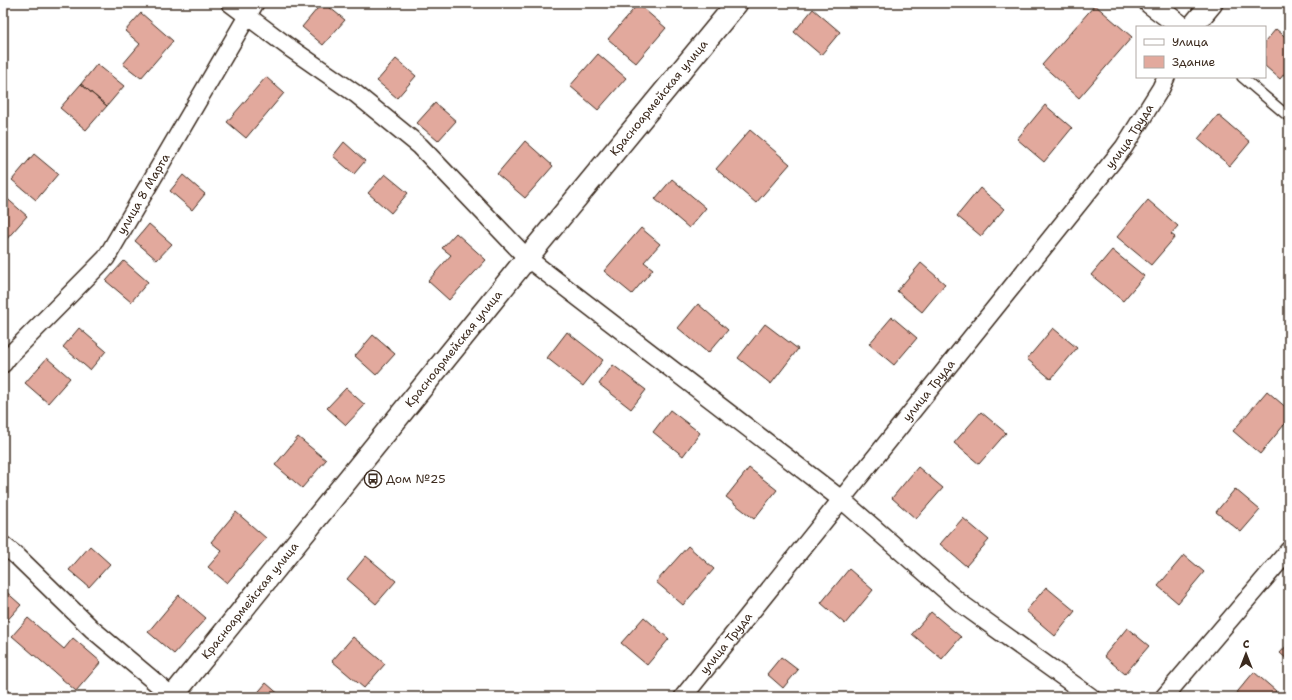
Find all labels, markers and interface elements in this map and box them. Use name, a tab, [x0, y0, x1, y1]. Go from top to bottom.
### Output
legend	[1136, 26, 1266, 78]
text: Улица	[1172, 34, 1209, 50]
street label: Красноармейская улица	[606, 36, 712, 159]
text: Здание	[1172, 54, 1216, 70]
street label: улица Труда	[1102, 100, 1157, 172]
street label: улица 8 Марта	[113, 150, 174, 238]
street label: Красноармейская улица	[402, 286, 506, 410]
street label: улица Труда	[899, 356, 959, 425]
bus stop icon: Дом №25	[363, 469, 383, 489]
place label: Дом №25	[386, 471, 446, 487]
street label: Красноармейская улица	[198, 538, 302, 662]
street label: улица Труда	[696, 608, 756, 677]
north arrow	[1226, 634, 1266, 674]
text: С	[1243, 637, 1250, 652]

